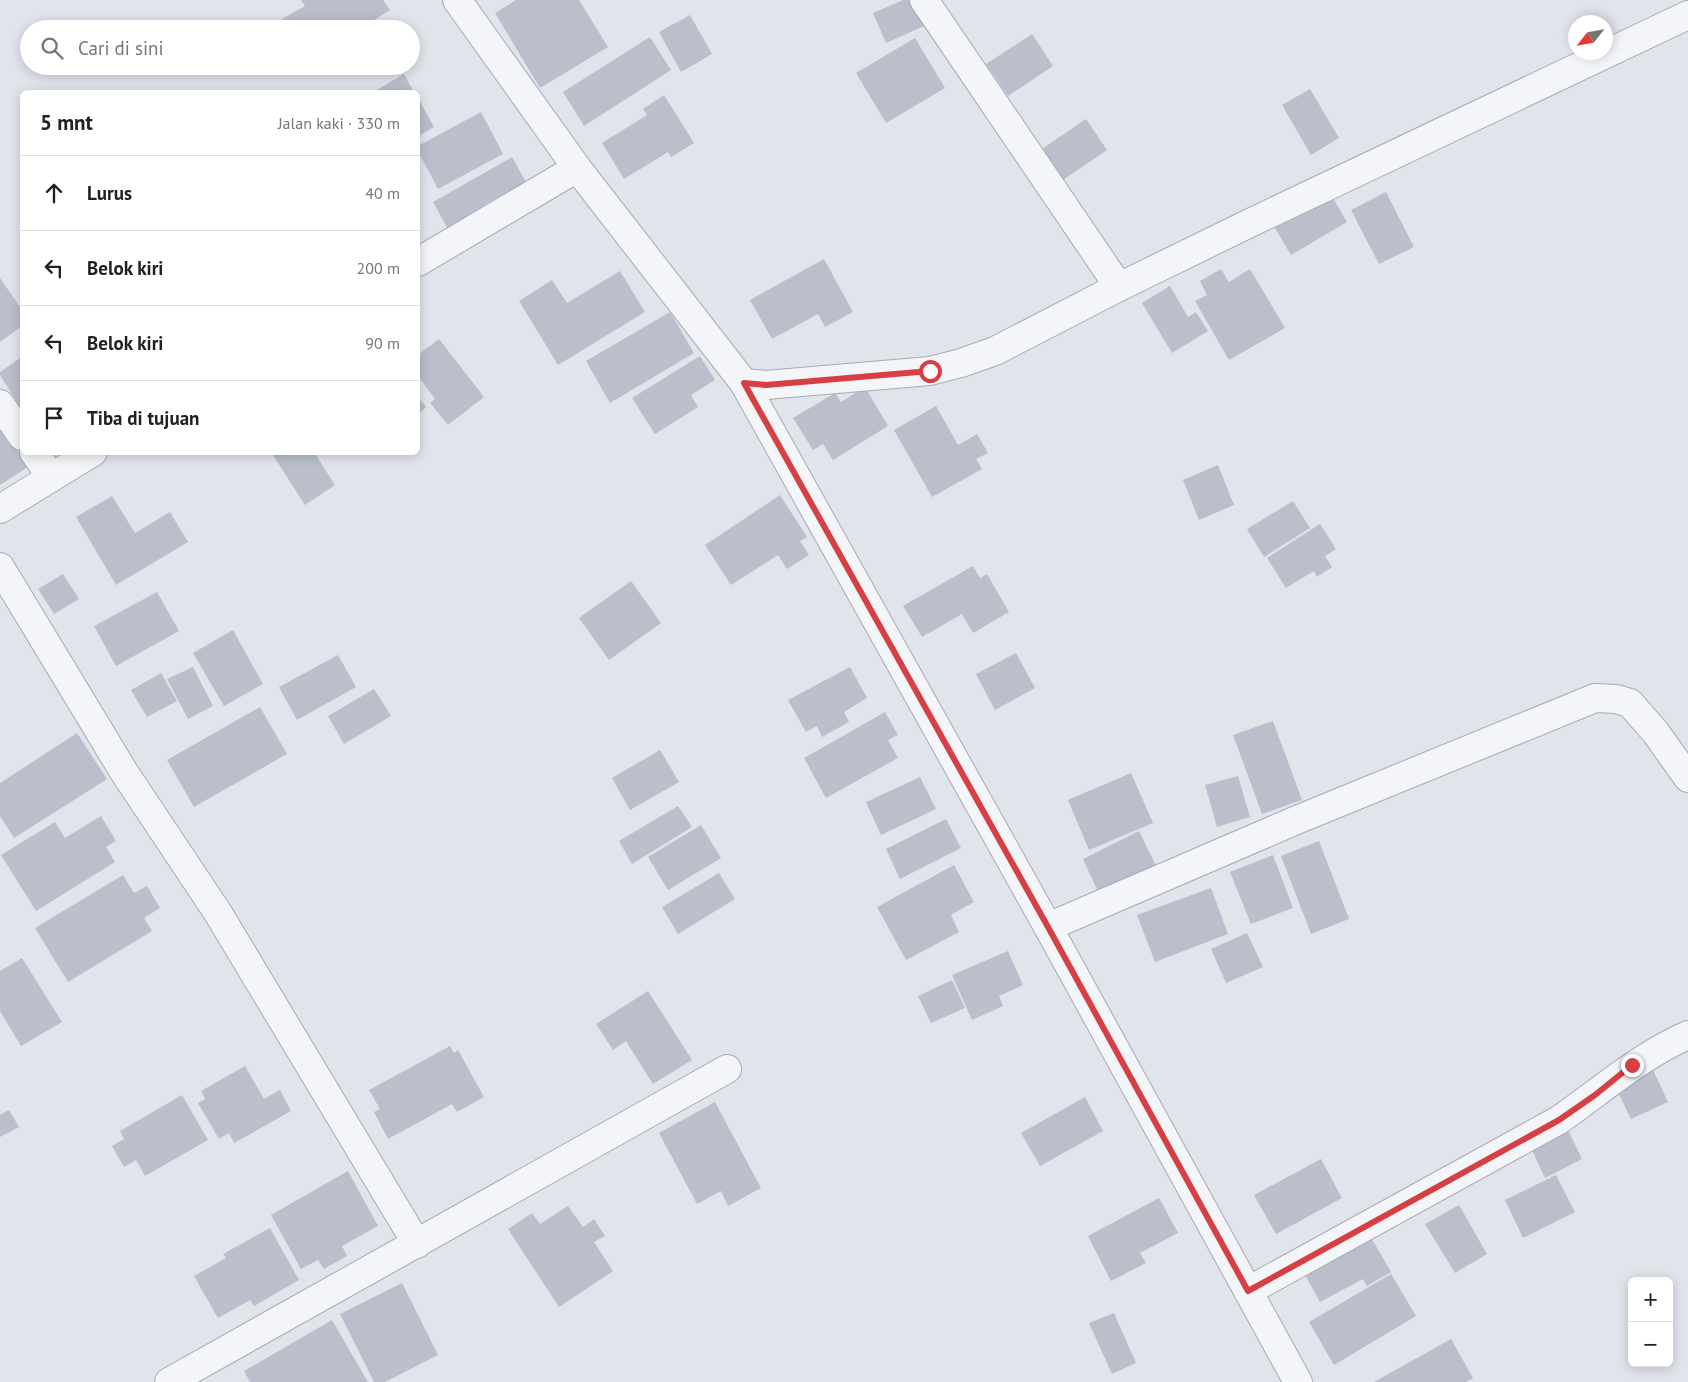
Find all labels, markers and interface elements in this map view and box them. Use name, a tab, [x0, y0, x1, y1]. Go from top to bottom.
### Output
north arrow	[1568, 15, 1613, 60]
search box	[20, 20, 420, 75]
icon: search	[38, 34, 66, 62]
text: Cari di sini	[78, 36, 164, 60]
text: 5 mnt	[40, 109, 93, 136]
text: Jalan kaki · 330 m	[278, 113, 400, 133]
icon: ahead	[40, 179, 68, 207]
text: Lurus	[87, 181, 132, 205]
text: 40 m	[365, 183, 400, 203]
icon: left	[40, 254, 68, 282]
text: Belok kiri	[87, 256, 163, 280]
text: 200 m	[357, 258, 400, 278]
icon: left	[40, 329, 68, 357]
text: Belok kiri	[87, 331, 163, 355]
text: 90 m	[365, 333, 400, 353]
route start	[919, 360, 942, 383]
icon: arrive	[40, 404, 68, 432]
text: Tiba di tujuan	[87, 406, 199, 430]
route end	[1621, 1054, 1644, 1077]
map controls	[1628, 1277, 1673, 1367]
button: +	[1628, 1277, 1673, 1322]
button: −	[1628, 1322, 1673, 1367]

